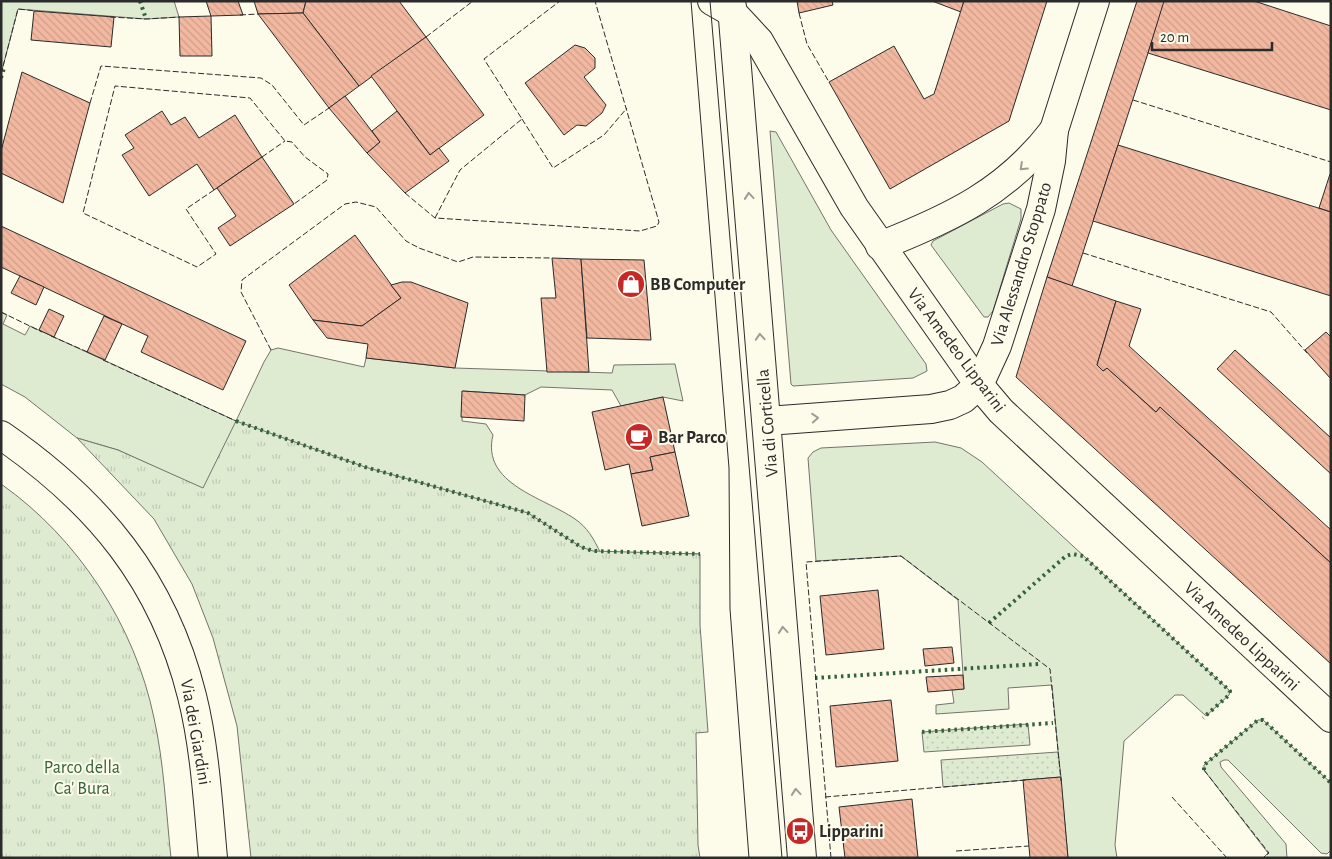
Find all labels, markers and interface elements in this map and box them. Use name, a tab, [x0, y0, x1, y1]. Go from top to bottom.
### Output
scale bar	[1152, 20, 1272, 52]
text: 20 m	[1160, 30, 1189, 45]
one-way arrow	[1019, 161, 1028, 170]
street label: Via Alessandro Stoppato	[988, 180, 1056, 348]
one-way arrow	[744, 192, 755, 200]
shop icon: BB Computer	[616, 269, 646, 299]
place label: BB Computer	[650, 276, 746, 294]
street label: Via Amedeo Lipparini	[904, 285, 1009, 416]
one-way arrow	[755, 333, 766, 341]
street label: Via di Corticella	[754, 368, 782, 478]
one-way arrow	[811, 413, 819, 424]
cafe icon: Bar Parco	[624, 422, 654, 452]
place label: Bar Parco	[658, 429, 726, 447]
street label: Via Amedeo Lipparini	[1180, 579, 1302, 695]
one-way arrow	[778, 625, 789, 633]
street label: Via dei Giardini	[177, 678, 213, 787]
park label: Parco della Ca' Bura	[44, 759, 120, 798]
one-way arrow	[791, 787, 802, 795]
bus stop icon: Lipparini	[785, 816, 815, 846]
place label: Lipparini	[819, 823, 884, 841]

